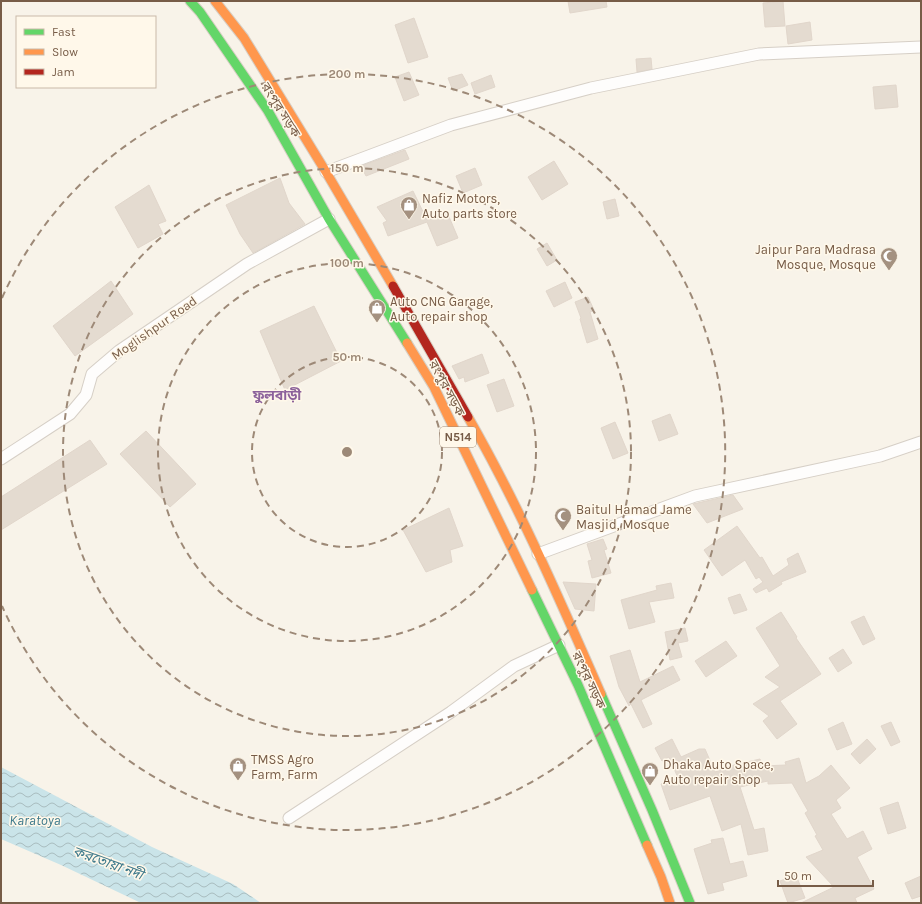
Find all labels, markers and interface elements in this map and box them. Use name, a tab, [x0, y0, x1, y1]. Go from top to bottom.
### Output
legend	[16, 16, 156, 88]
text: Fast	[52, 25, 76, 39]
text: Slow	[52, 45, 78, 59]
text: Jam	[52, 65, 75, 79]
text: 200 m	[329, 67, 365, 81]
street label: রংপুর সড়ক	[257, 79, 304, 141]
text: 150 m	[330, 161, 364, 175]
place label: Nafiz Motors, Auto parts store	[422, 191, 517, 221]
shop icon: Nafiz Motors, Auto parts store	[399, 195, 419, 220]
place label: Jaipur Para Madrasa Mosque, Mosque	[755, 242, 876, 273]
mosque icon: Jaipur Para Madrasa Mosque, Mosque	[879, 246, 899, 271]
text: 100 m	[330, 256, 364, 270]
street label: Moglishpur Road	[108, 293, 200, 363]
place label: Auto CNG Garage, Auto repair shop	[390, 294, 493, 324]
shop icon: Auto CNG Garage, Auto repair shop	[367, 298, 387, 323]
text: 50 m	[333, 350, 362, 364]
street label: রংপুর সড়ক	[425, 356, 468, 420]
district label: ফুলবাড়ী	[252, 387, 302, 404]
road number: N514	[440, 427, 476, 447]
centre of rings	[340, 445, 354, 459]
place label: Baitul Hamad Jame Masjid, Mosque	[576, 502, 692, 533]
mosque icon: Baitul Hamad Jame Masjid, Mosque	[553, 506, 573, 531]
street label: রংপুর সড়ক	[568, 648, 609, 712]
place label: TMSS Agro Farm, Farm	[251, 752, 318, 782]
shop icon: TMSS Agro Farm, Farm	[228, 756, 248, 781]
place label: Dhaka Auto Space, Auto repair shop	[663, 757, 774, 787]
shop icon: Dhaka Auto Space, Auto repair shop	[640, 761, 660, 786]
water label: Karatoya	[9, 812, 61, 829]
water label: করতোয়া নদী	[70, 842, 149, 885]
scale bar	[778, 862, 873, 888]
text: 50 m	[784, 869, 812, 883]

